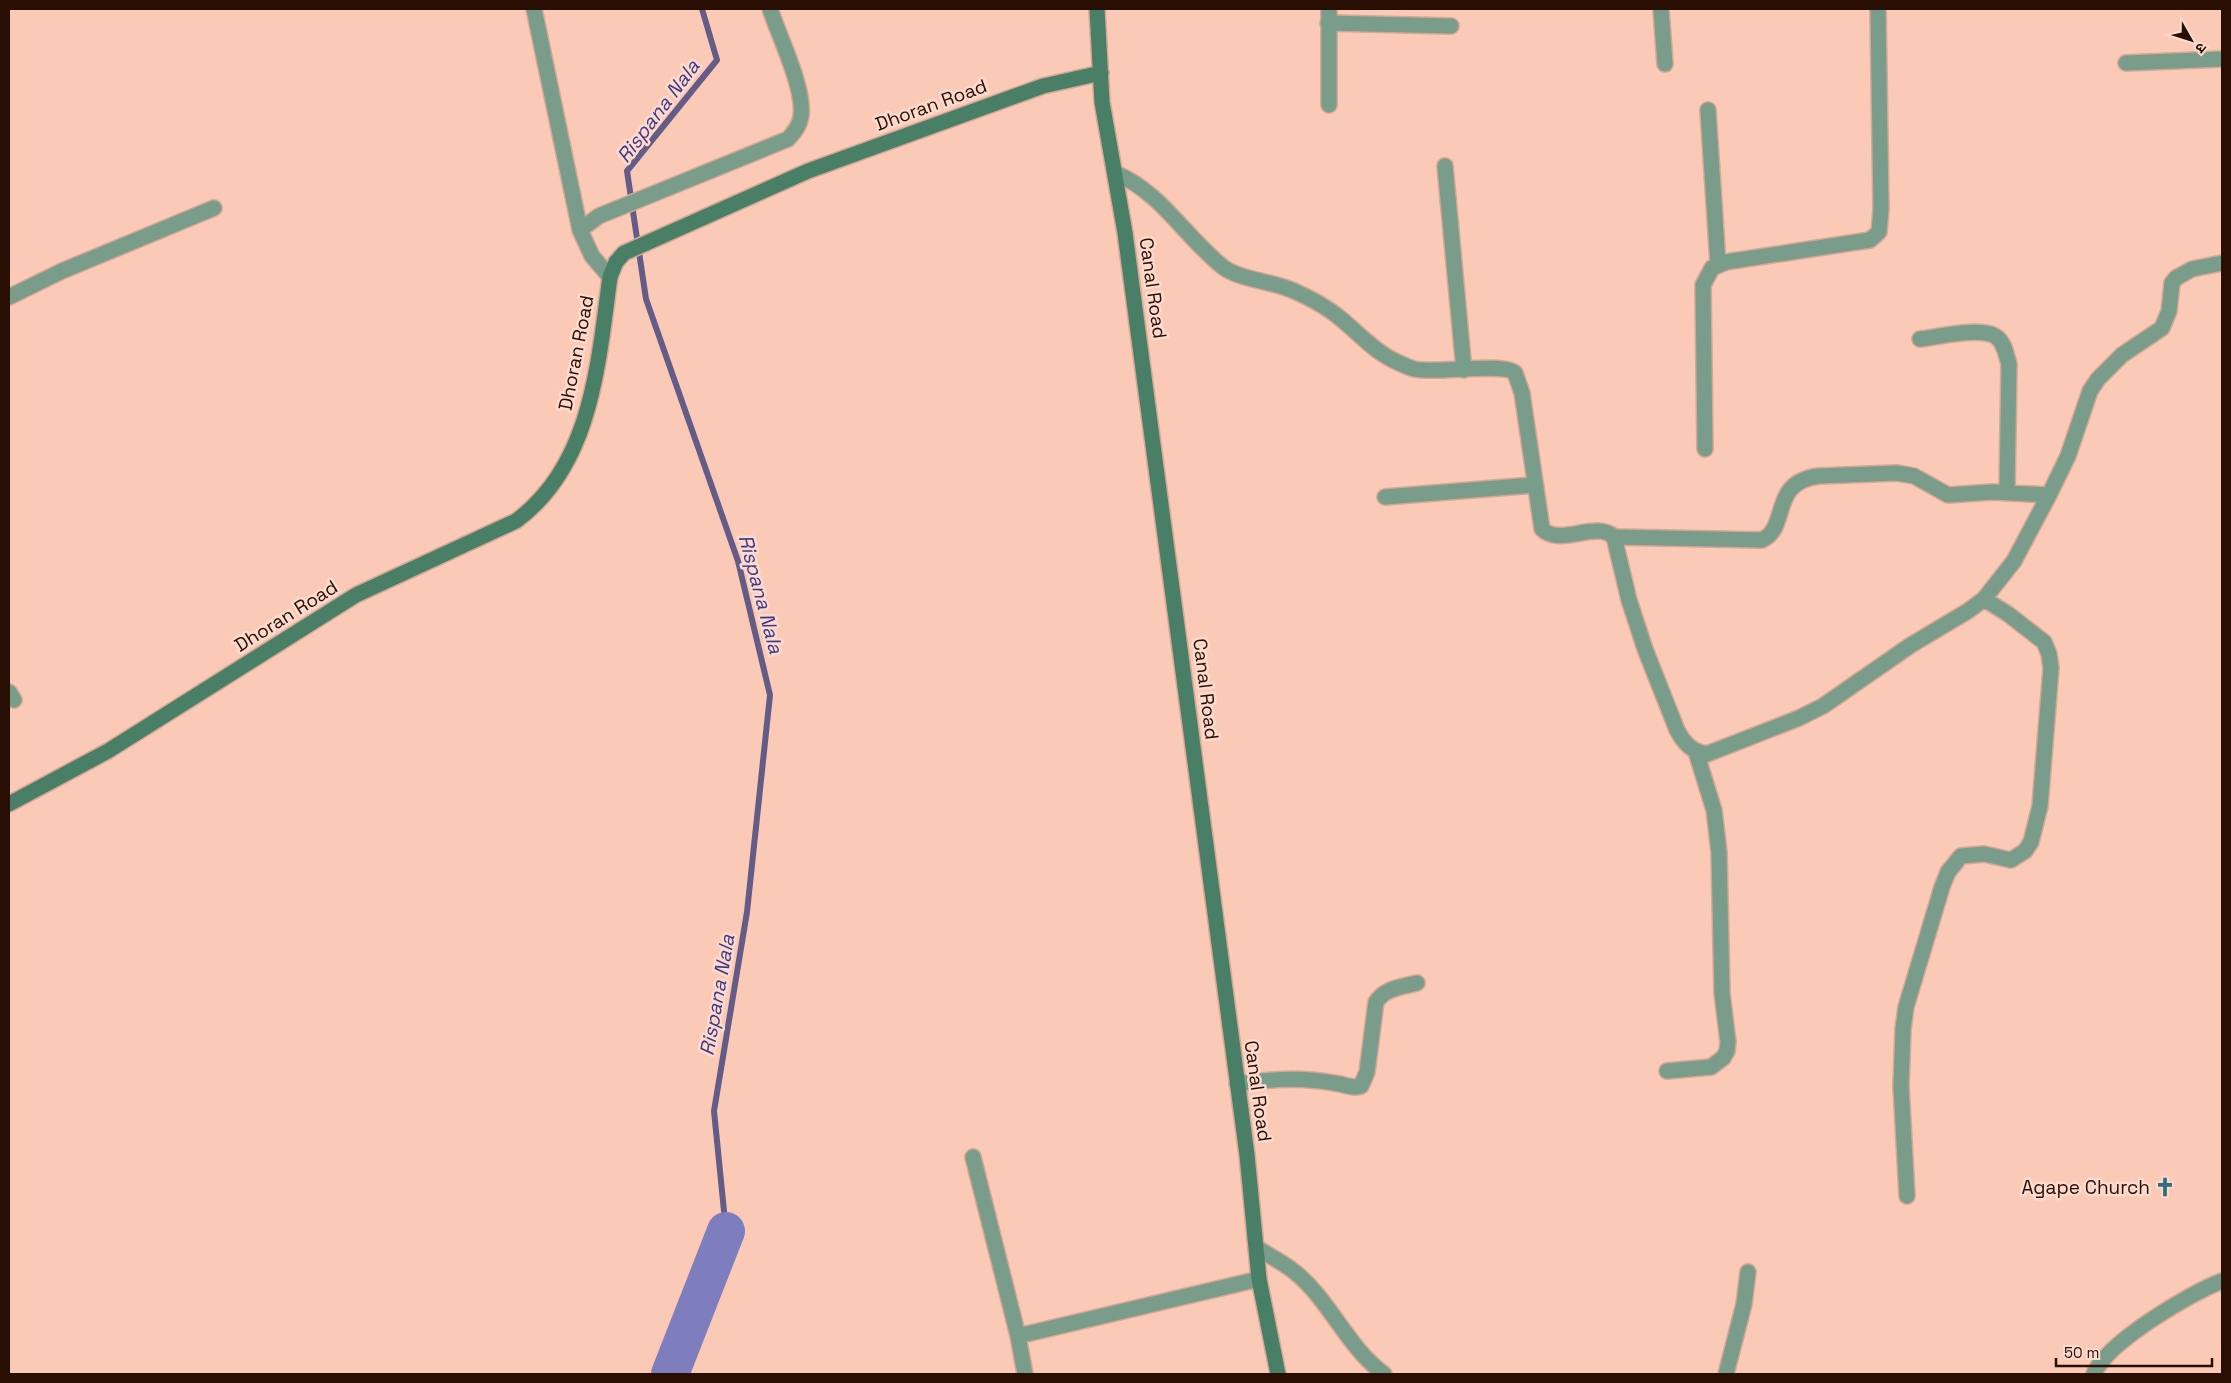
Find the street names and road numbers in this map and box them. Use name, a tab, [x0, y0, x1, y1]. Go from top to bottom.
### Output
street label: Dhoran Road	[872, 73, 990, 137]
street label: Canal Road	[1134, 236, 1172, 340]
street label: Dhoran Road	[553, 293, 599, 413]
street label: Dhoran Road	[230, 574, 342, 658]
street label: Canal Road	[1187, 637, 1225, 741]
street label: Canal Road	[1239, 1039, 1277, 1143]

